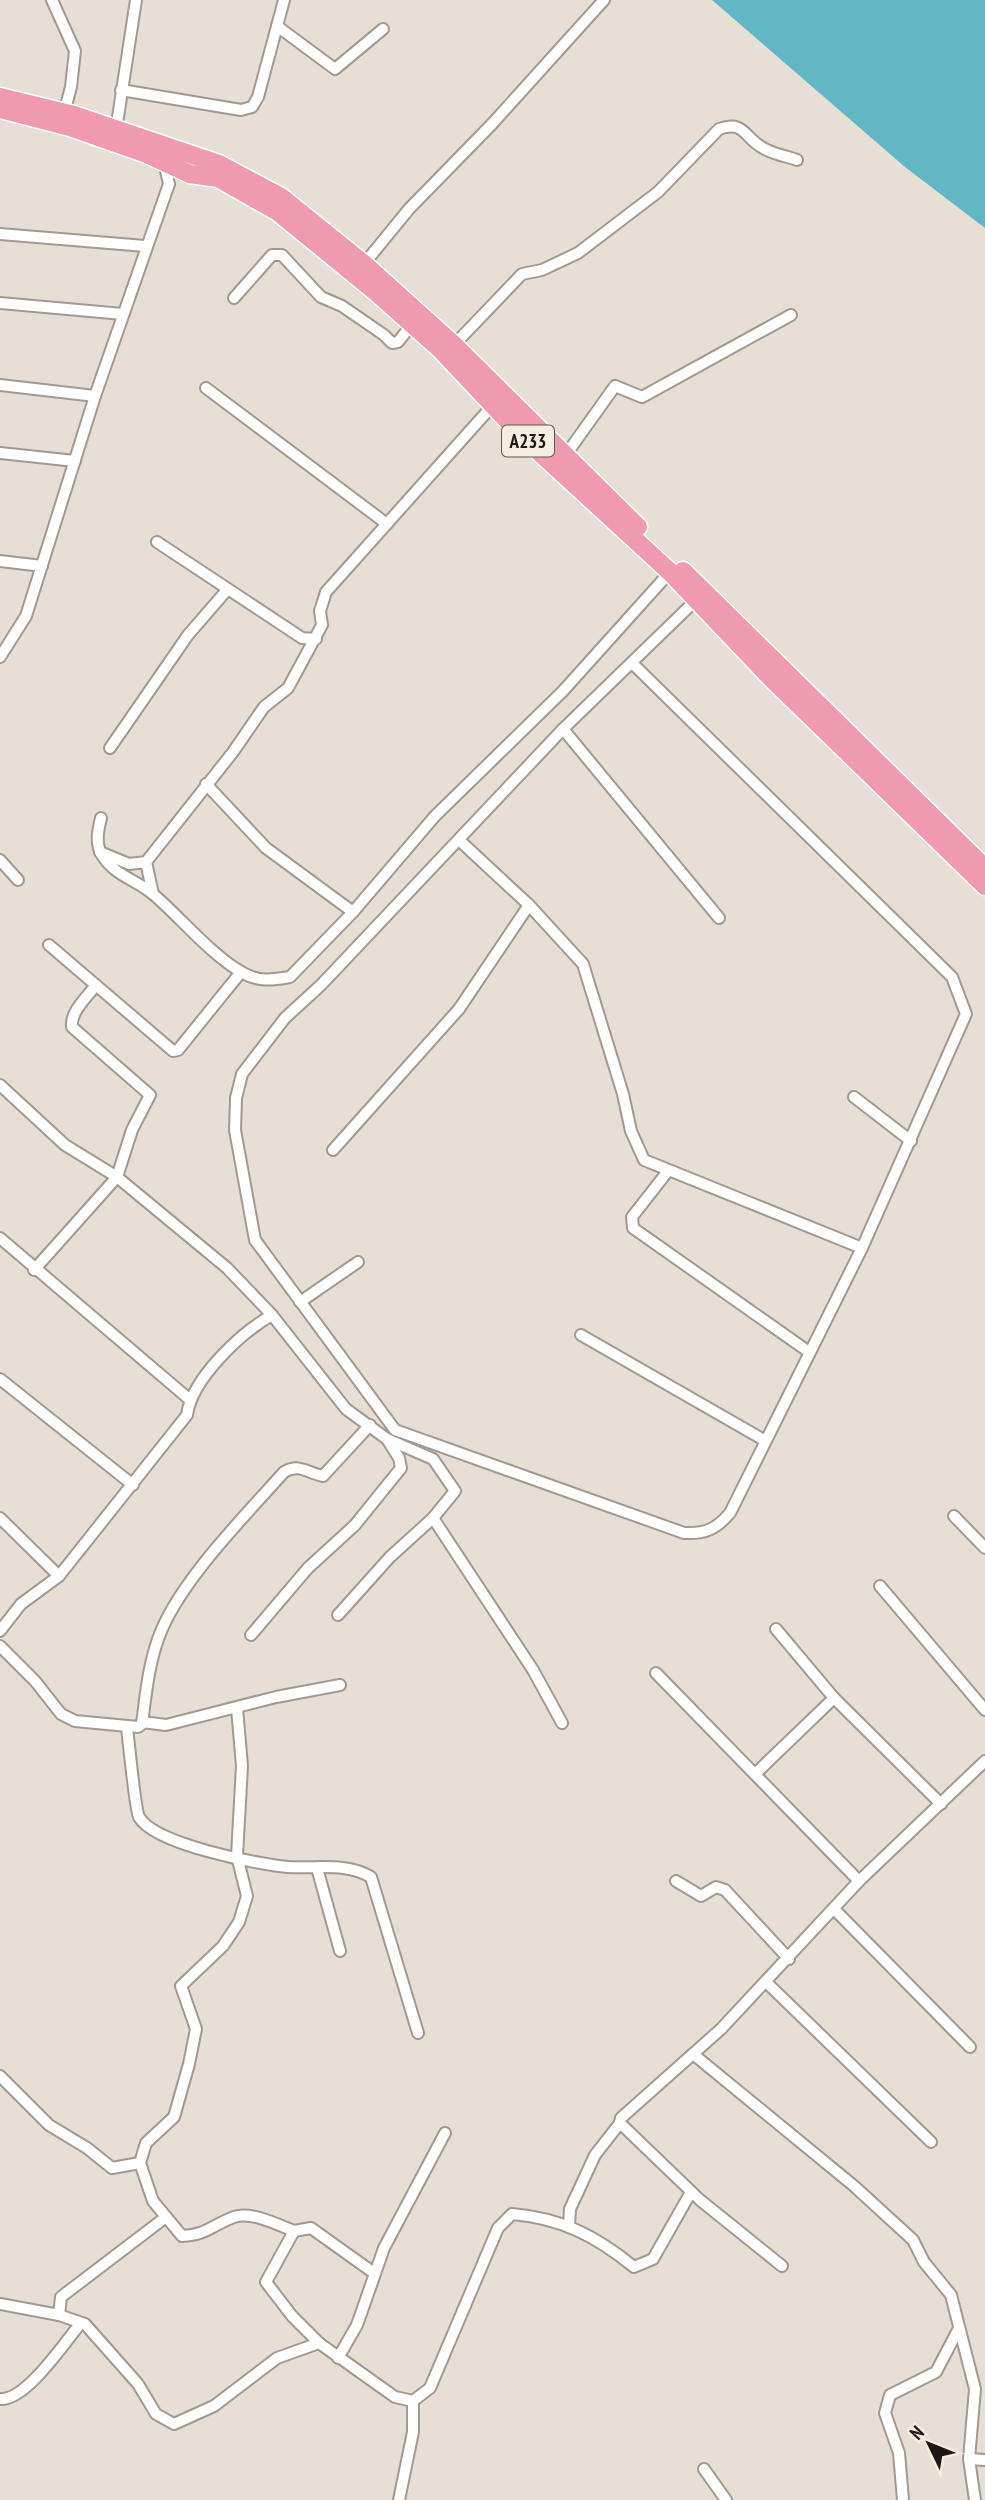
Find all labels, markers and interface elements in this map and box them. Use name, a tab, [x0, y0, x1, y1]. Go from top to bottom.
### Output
road number: A233	[502, 426, 554, 456]
north arrow	[894, 2409, 964, 2479]
text: N	[904, 2420, 929, 2444]

